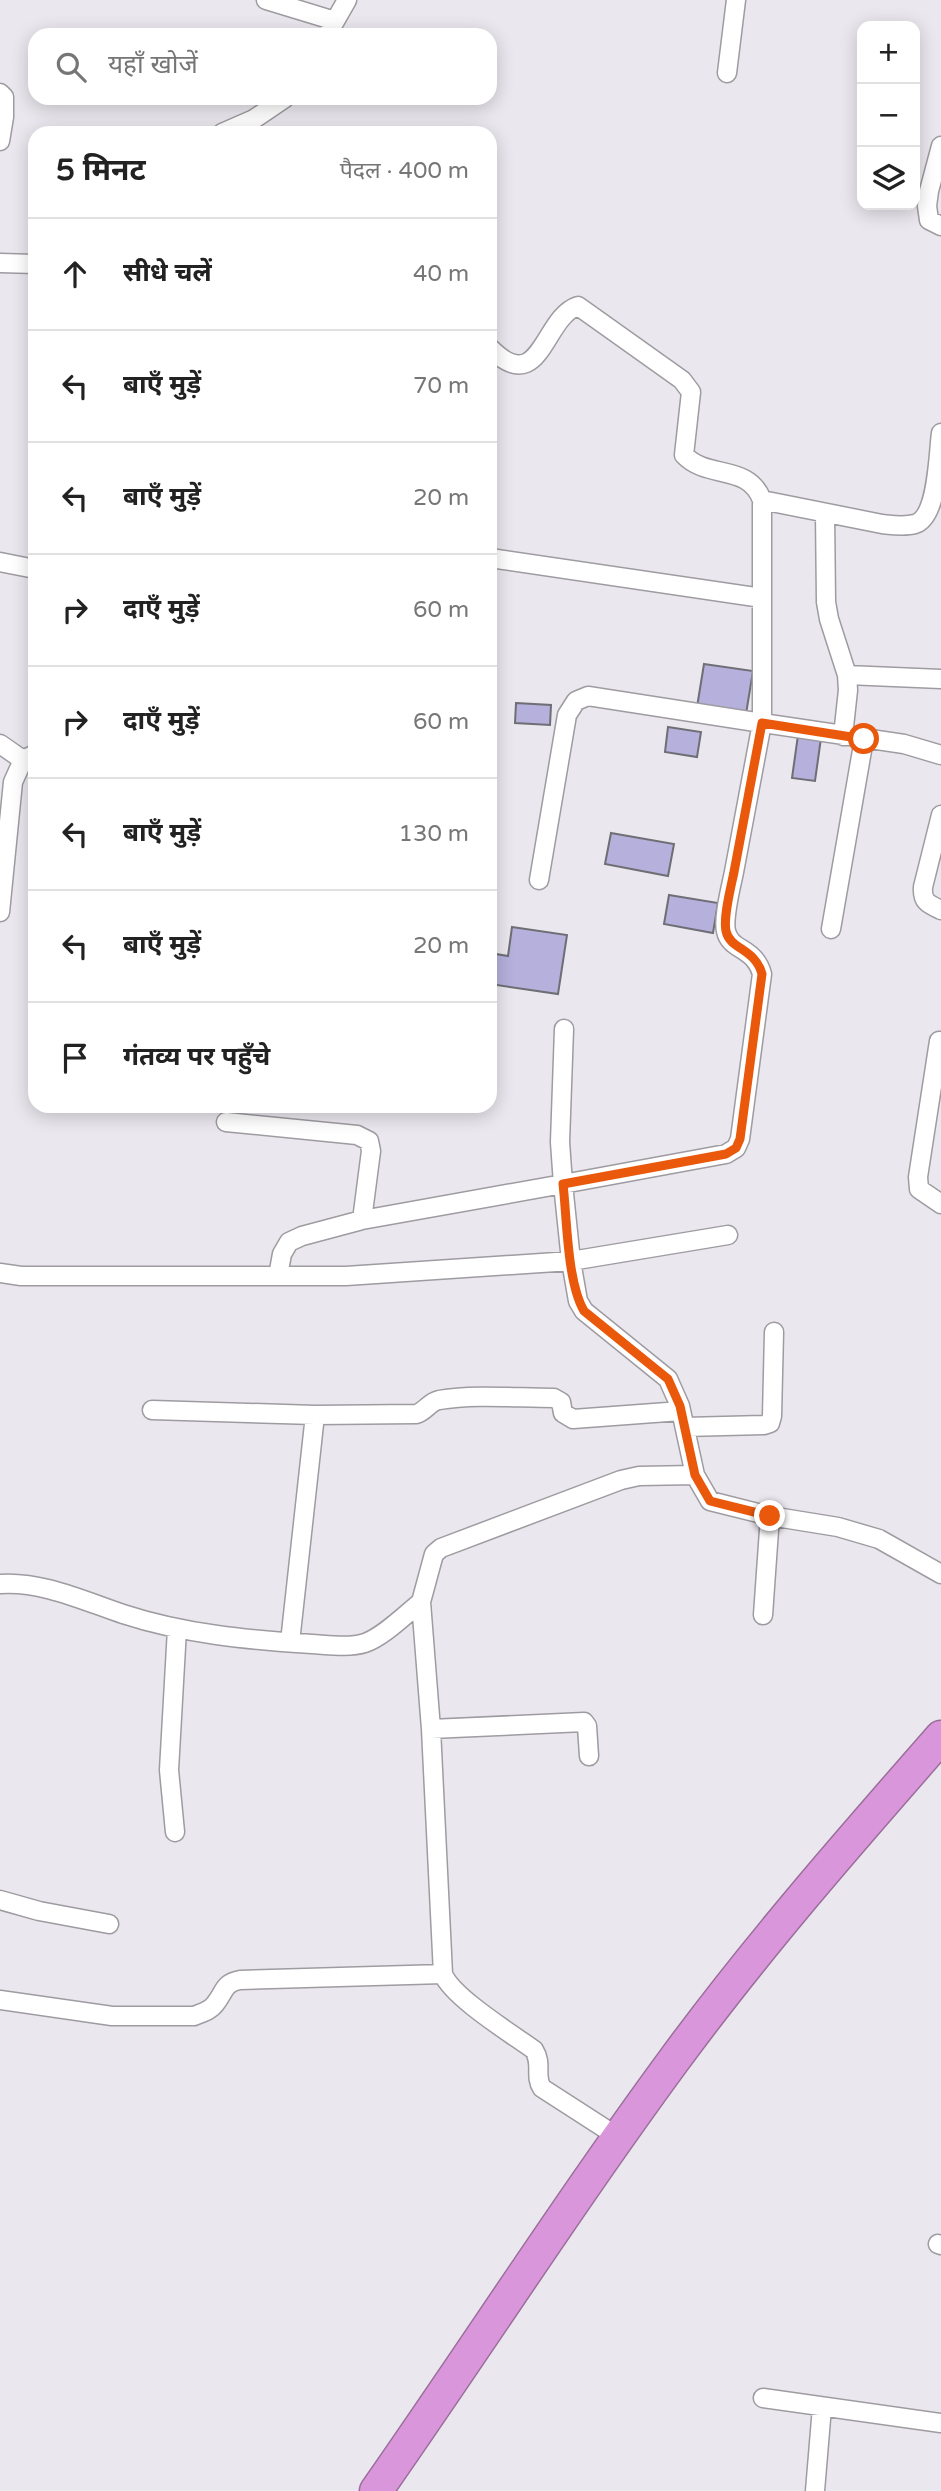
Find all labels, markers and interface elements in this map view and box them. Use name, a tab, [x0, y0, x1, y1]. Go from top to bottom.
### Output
map controls	[857, 21, 920, 210]
button: +	[857, 21, 920, 84]
search box	[28, 28, 497, 105]
icon: search	[52, 48, 90, 86]
text: यहाँ खोजें	[108, 49, 198, 80]
button: −	[857, 84, 920, 147]
button: layers	[857, 147, 920, 210]
text: 5 मिनट	[56, 152, 146, 189]
text: पैदल · 400 m	[340, 157, 469, 185]
icon: ahead	[56, 255, 94, 293]
text: सीधे चलें	[123, 257, 212, 288]
text: 40 m	[413, 260, 469, 288]
icon: left	[56, 367, 94, 405]
text: बाएँ मुड़ें	[123, 369, 201, 400]
text: 70 m	[413, 372, 469, 400]
icon: left	[56, 479, 94, 517]
text: बाएँ मुड़ें	[123, 481, 201, 512]
text: 20 m	[413, 484, 469, 512]
icon: right	[56, 591, 94, 629]
text: दाएँ मुड़ें	[123, 593, 200, 624]
text: 60 m	[413, 596, 469, 624]
icon: right	[56, 703, 94, 741]
text: दाएँ मुड़ें	[123, 705, 200, 736]
text: 60 m	[413, 708, 469, 736]
route start	[848, 723, 879, 754]
icon: left	[56, 815, 94, 853]
text: बाएँ मुड़ें	[123, 817, 201, 848]
text: 130 m	[399, 820, 469, 848]
icon: left	[56, 927, 94, 965]
text: बाएँ मुड़ें	[123, 929, 201, 960]
text: 20 m	[413, 932, 469, 960]
icon: arrive	[56, 1039, 94, 1077]
text: गंतव्य पर पहुँचे	[123, 1041, 270, 1072]
route end	[754, 1500, 785, 1531]

